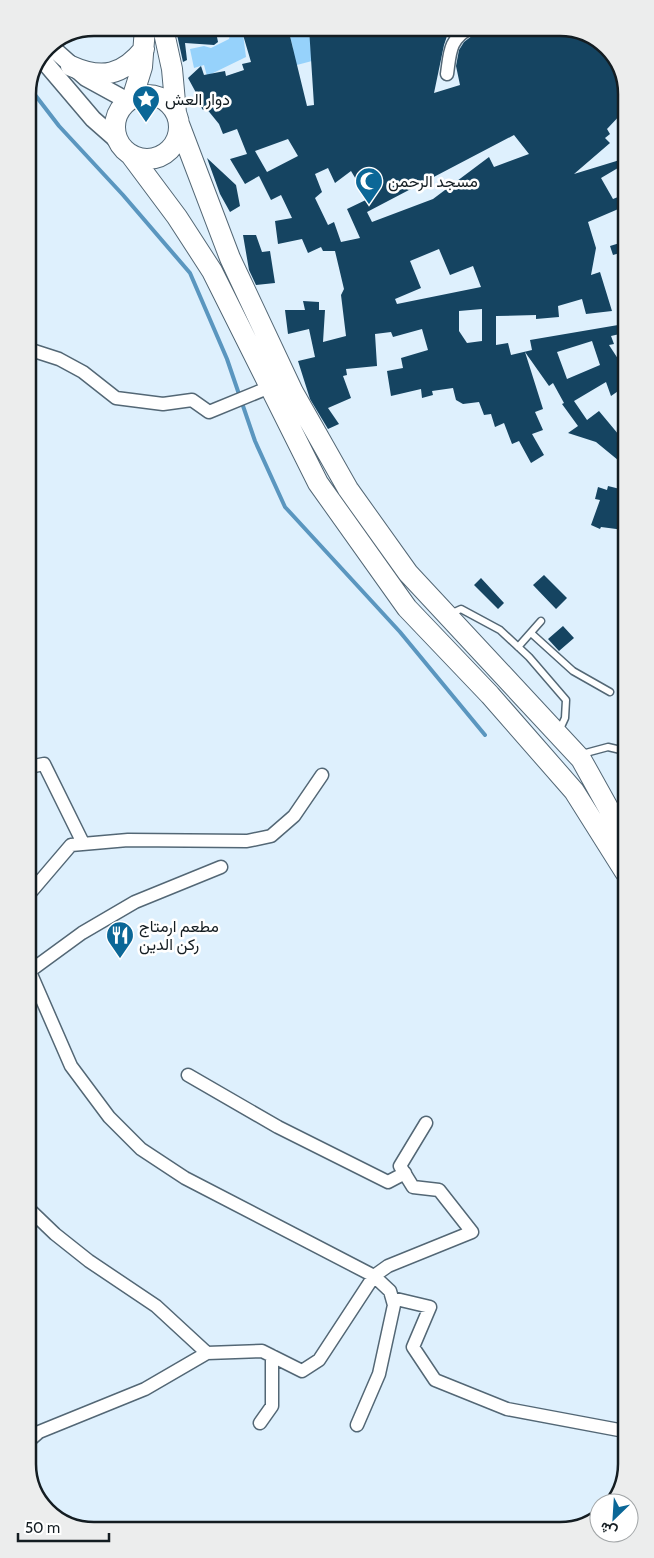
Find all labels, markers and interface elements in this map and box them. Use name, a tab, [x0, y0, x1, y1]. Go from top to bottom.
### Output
place icon: دوار العش	[131, 84, 161, 123]
place label: دوار العش	[165, 90, 230, 110]
mosque icon: مسجد الرحمن	[354, 166, 384, 205]
place label: مسجد الرحمن	[388, 172, 478, 192]
place label: مطعم ارمتاج ركن الدين	[139, 917, 219, 955]
restaurant icon: مطعم ارمتاج ركن الدين	[105, 920, 135, 959]
north arrow	[589, 1493, 639, 1543]
scale bar	[18, 1510, 109, 1542]
text: ش	[597, 1518, 620, 1541]
text: 50 m	[25, 1519, 60, 1537]

